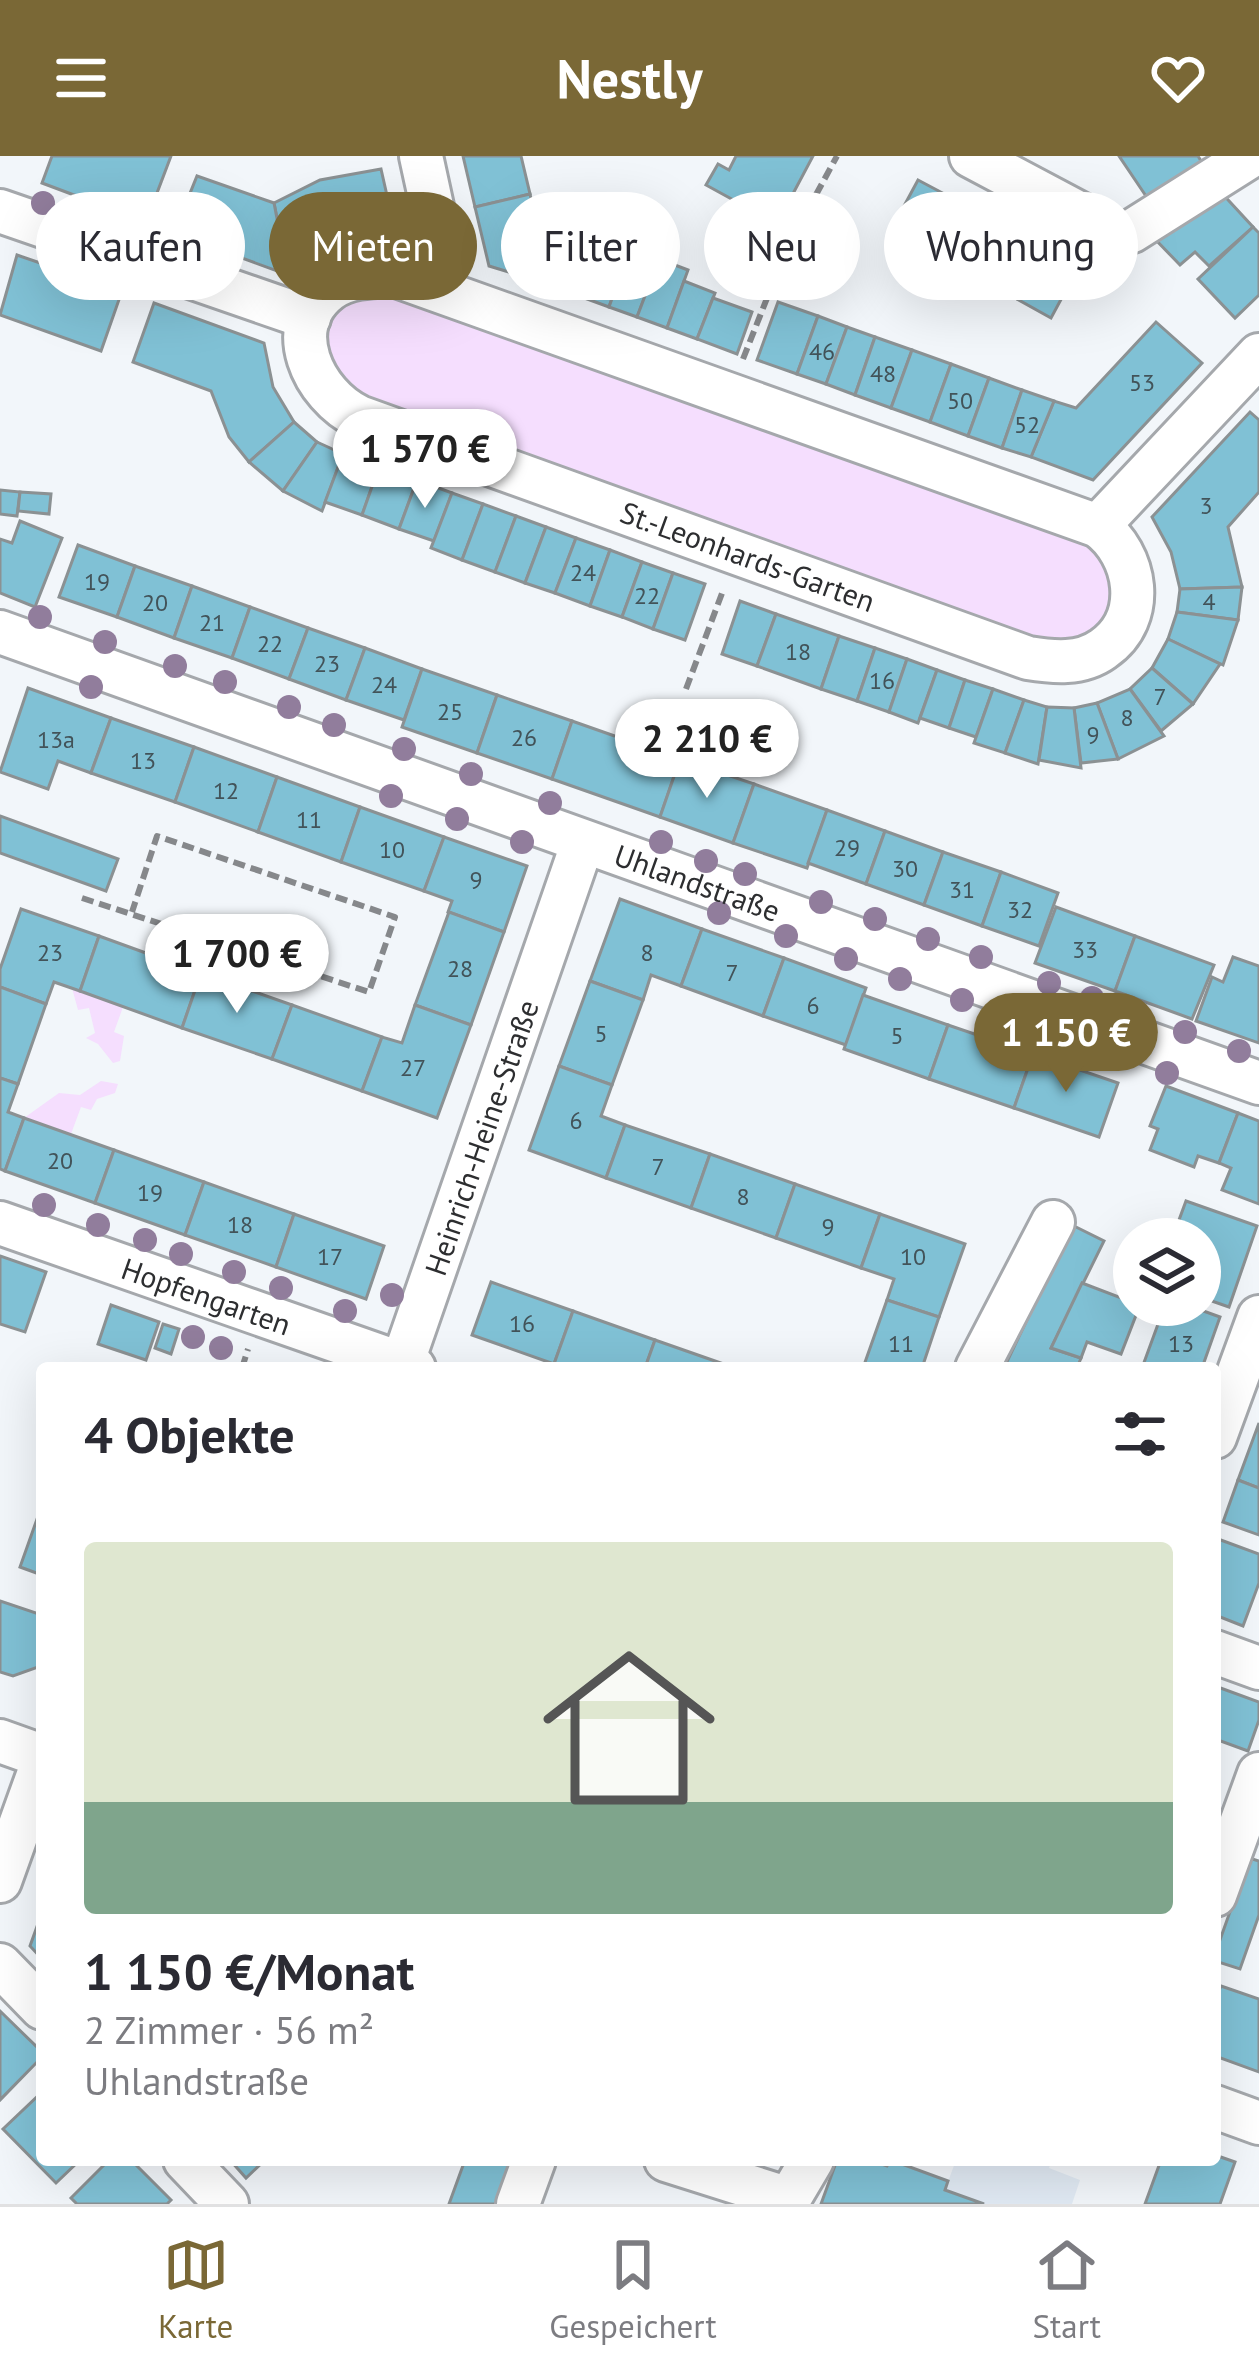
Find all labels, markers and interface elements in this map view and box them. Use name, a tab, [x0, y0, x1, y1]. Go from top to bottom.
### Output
text: Nestly	[556, 43, 703, 113]
icon: menu	[48, 45, 114, 111]
icon: heart	[1145, 45, 1211, 111]
chip: Kaufen	[36, 192, 245, 300]
chip: Mieten	[269, 192, 477, 300]
chip: Filter	[501, 192, 680, 300]
chip: Neu	[704, 192, 860, 300]
chip: Wohnung	[884, 192, 1138, 300]
house number: 46	[809, 336, 835, 367]
house number: 48	[870, 358, 896, 389]
house number: 53	[1129, 367, 1155, 398]
house number: 50	[947, 385, 973, 416]
pin: 1 570 €	[314, 409, 536, 511]
house number: 52	[1014, 409, 1040, 440]
text: 1 570 €	[360, 422, 490, 473]
house number: 3	[1199, 490, 1213, 521]
street label: St.-Leonhards-Garten	[615, 492, 881, 620]
house number: 24	[570, 557, 596, 588]
house number: 19	[84, 566, 110, 597]
house number: 22	[634, 580, 660, 611]
house number: 4	[1202, 586, 1216, 617]
house number: 20	[142, 587, 168, 618]
house number: 21	[199, 607, 225, 638]
house number: 22	[257, 628, 283, 659]
house number: 18	[785, 636, 811, 667]
house number: 23	[314, 648, 340, 679]
house number: 16	[869, 665, 895, 696]
house number: 24	[371, 669, 397, 700]
house number: 7	[1153, 681, 1167, 712]
house number: 25	[437, 696, 463, 727]
pin: 2 210 €	[596, 699, 818, 801]
house number: 8	[1120, 702, 1134, 733]
text: 2 210 €	[642, 712, 772, 763]
house number: 9	[1086, 719, 1100, 750]
house number: 26	[511, 722, 537, 753]
house number: 13a	[37, 724, 75, 755]
house number: 13	[130, 745, 156, 776]
house number: 12	[213, 775, 239, 806]
house number: 11	[296, 804, 322, 835]
house number: 29	[834, 832, 860, 863]
house number: 10	[379, 834, 405, 865]
street label: Uhlandstraße	[610, 834, 786, 929]
house number: 30	[892, 853, 918, 884]
house number: 9	[469, 864, 483, 895]
house number: 31	[949, 874, 975, 905]
house number: 32	[1007, 894, 1033, 925]
pin: 1 700 €	[126, 914, 348, 1016]
text: 1 700 €	[172, 927, 302, 978]
house number: 33	[1072, 934, 1098, 965]
house number: 23	[37, 937, 63, 968]
house number: 8	[640, 937, 654, 968]
house number: 28	[447, 953, 473, 984]
house number: 7	[725, 957, 739, 988]
house number: 6	[806, 990, 820, 1021]
pin: 1 150 €	[955, 993, 1177, 1095]
street label: Heinrich-Heine-Straße	[415, 994, 546, 1280]
text: 1 150 €	[1001, 1006, 1131, 1057]
house number: 5	[594, 1018, 608, 1049]
house number: 5	[890, 1020, 904, 1051]
house number: 27	[400, 1052, 426, 1083]
house number: 6	[569, 1105, 583, 1136]
house number: 20	[47, 1145, 73, 1176]
house number: 7	[651, 1151, 665, 1182]
house number: 19	[137, 1177, 163, 1208]
house number: 8	[736, 1181, 750, 1212]
house number: 18	[227, 1209, 253, 1240]
house number: 9	[821, 1211, 835, 1242]
map controls	[1113, 1218, 1221, 1326]
button: layers	[1113, 1218, 1221, 1326]
house number: 17	[317, 1241, 343, 1272]
house number: 10	[900, 1241, 926, 1272]
street label: Hopfengarten	[117, 1248, 297, 1343]
house number: 16	[509, 1308, 535, 1339]
house number: 11	[888, 1328, 914, 1359]
house number: 13	[1168, 1328, 1194, 1359]
text: 4 Objekte	[84, 1401, 295, 1467]
icon: filters	[1107, 1401, 1173, 1467]
icon: home	[521, 1620, 737, 1836]
text: 1 150 €/Monat	[84, 1938, 414, 2004]
text: 2 Zimmer · 56 m²	[84, 2004, 374, 2055]
text: Uhlandstraße	[84, 2055, 309, 2106]
tab: Karte	[158, 2232, 233, 2347]
tab: Gespeichert	[549, 2232, 717, 2347]
tab: Start	[1033, 2232, 1101, 2347]

